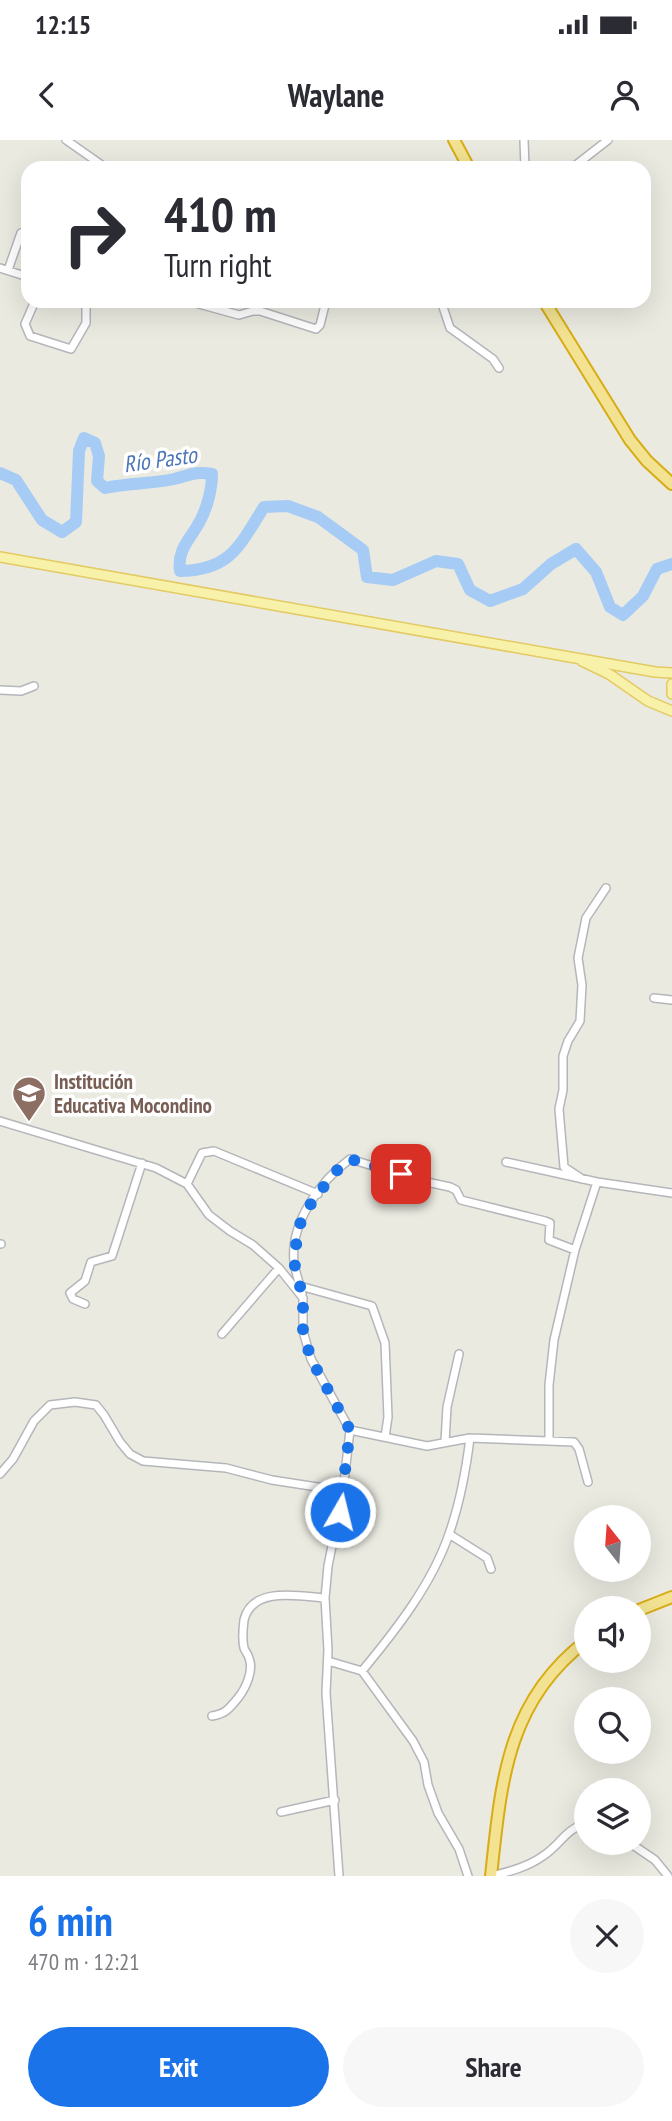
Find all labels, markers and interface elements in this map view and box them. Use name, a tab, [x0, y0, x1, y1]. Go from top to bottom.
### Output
text: 12:15	[35, 8, 91, 41]
text: Waylane	[288, 74, 384, 116]
icon: back	[28, 76, 66, 114]
icon: person	[606, 76, 644, 114]
text: 410 m	[164, 182, 277, 246]
icon: right	[49, 189, 140, 280]
text: Turn right	[164, 244, 272, 286]
water label: Río Pasto	[122, 439, 201, 478]
place label: Institución Educativa Mocondino	[54, 1068, 212, 1119]
school or university icon: Institución Educativa Mocondino	[10, 1074, 48, 1123]
pin	[371, 1144, 431, 1204]
icon: arrive	[382, 1155, 420, 1193]
position arrow	[303, 1475, 377, 1549]
north arrow	[574, 1505, 651, 1582]
map controls	[574, 1505, 651, 1855]
button: sound	[574, 1596, 651, 1673]
button: search	[574, 1687, 651, 1764]
button: layers	[574, 1778, 651, 1855]
text: 6 min	[28, 1893, 113, 1948]
button: close	[570, 1899, 644, 1973]
text: 470 m · 12:21	[28, 1947, 140, 1976]
button: Exit	[28, 2027, 329, 2107]
button: Share	[343, 2027, 644, 2107]

